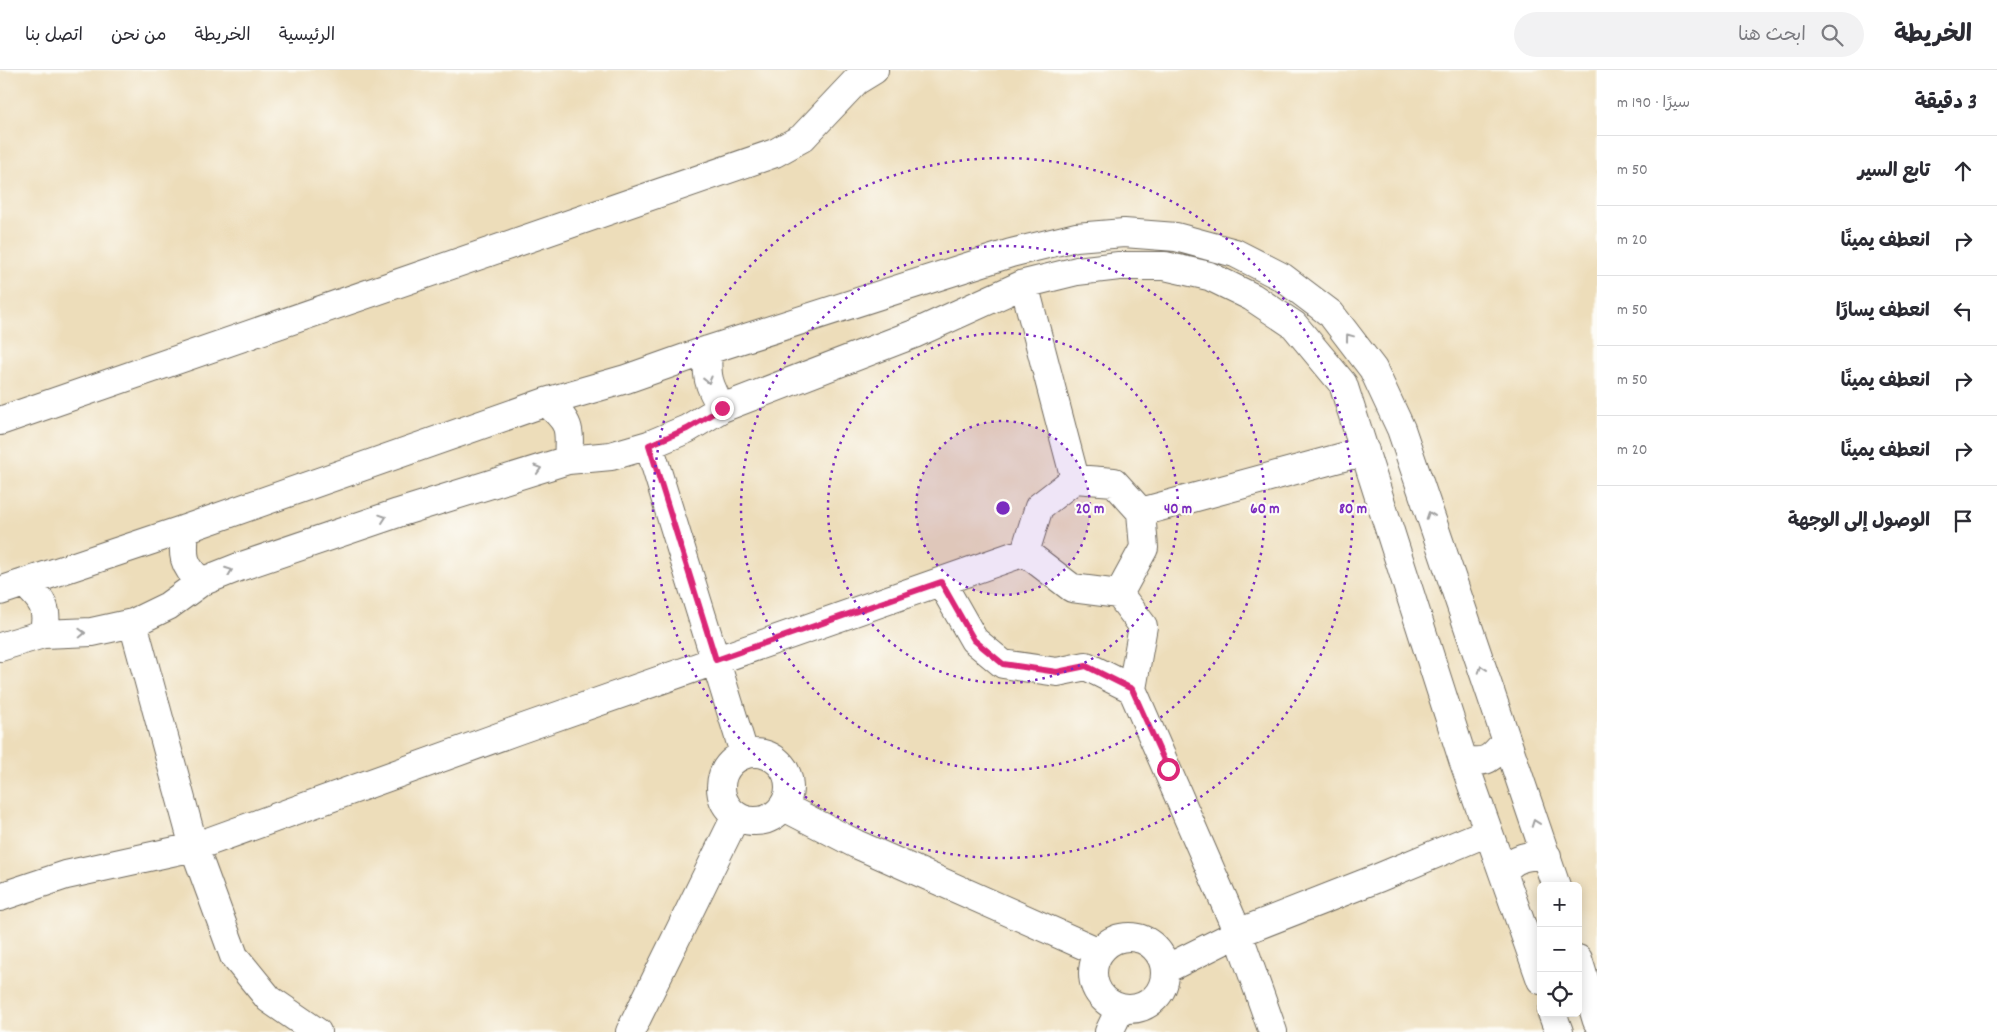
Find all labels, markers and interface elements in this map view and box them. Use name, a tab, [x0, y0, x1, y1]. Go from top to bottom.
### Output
search box	[1514, 12, 1864, 57]
text: الخريطة	[1894, 19, 1972, 53]
icon: search	[1818, 21, 1846, 49]
text: ابحث هنا	[1738, 23, 1806, 50]
text: اتصل بنا	[25, 24, 83, 49]
text: من نحن	[111, 24, 167, 49]
text: الخريطة	[195, 24, 251, 49]
text: الرئيسية	[279, 24, 335, 49]
text: 3 دقيقة	[1914, 89, 1977, 119]
text: سيرًا · 190 m	[1617, 92, 1690, 115]
icon: ahead	[1949, 157, 1977, 185]
text: 50 m	[1617, 159, 1648, 182]
text: تابع السير	[1858, 159, 1930, 186]
icon: right	[1949, 227, 1977, 255]
text: 20 m	[1617, 229, 1647, 252]
text: انعطف يمينًا	[1841, 229, 1930, 256]
icon: left	[1949, 297, 1977, 325]
text: 50 m	[1617, 299, 1648, 322]
text: انعطف يسارًا	[1836, 299, 1930, 326]
one-way arrow	[1346, 333, 1355, 343]
icon: right	[1949, 367, 1977, 395]
text: 50 m	[1617, 369, 1648, 392]
text: انعطف يمينًا	[1841, 369, 1930, 396]
one-way arrow	[702, 376, 713, 385]
route end	[711, 397, 734, 420]
icon: right	[1949, 437, 1977, 465]
text: 20 m	[1617, 439, 1647, 462]
text: انعطف يمينًا	[1841, 439, 1930, 466]
one-way arrow	[533, 465, 541, 475]
centre of rings	[994, 499, 1012, 517]
text: 20 m	[1076, 499, 1104, 521]
text: 40 m	[1164, 499, 1192, 521]
text: 60 m	[1250, 499, 1280, 521]
text: 80 m	[1339, 499, 1367, 521]
icon: arrive	[1949, 507, 1977, 535]
text: الوصول إلى الوجهة	[1788, 509, 1930, 536]
one-way arrow	[1426, 512, 1436, 520]
one-way arrow	[378, 514, 386, 524]
one-way arrow	[224, 567, 233, 577]
one-way arrow	[78, 627, 86, 638]
one-way arrow	[1478, 666, 1488, 674]
route start	[1157, 758, 1180, 781]
one-way arrow	[1531, 819, 1541, 828]
map controls	[1537, 882, 1582, 1017]
button: +	[1537, 882, 1582, 927]
button: −	[1537, 927, 1582, 972]
button: locate	[1537, 972, 1582, 1017]

